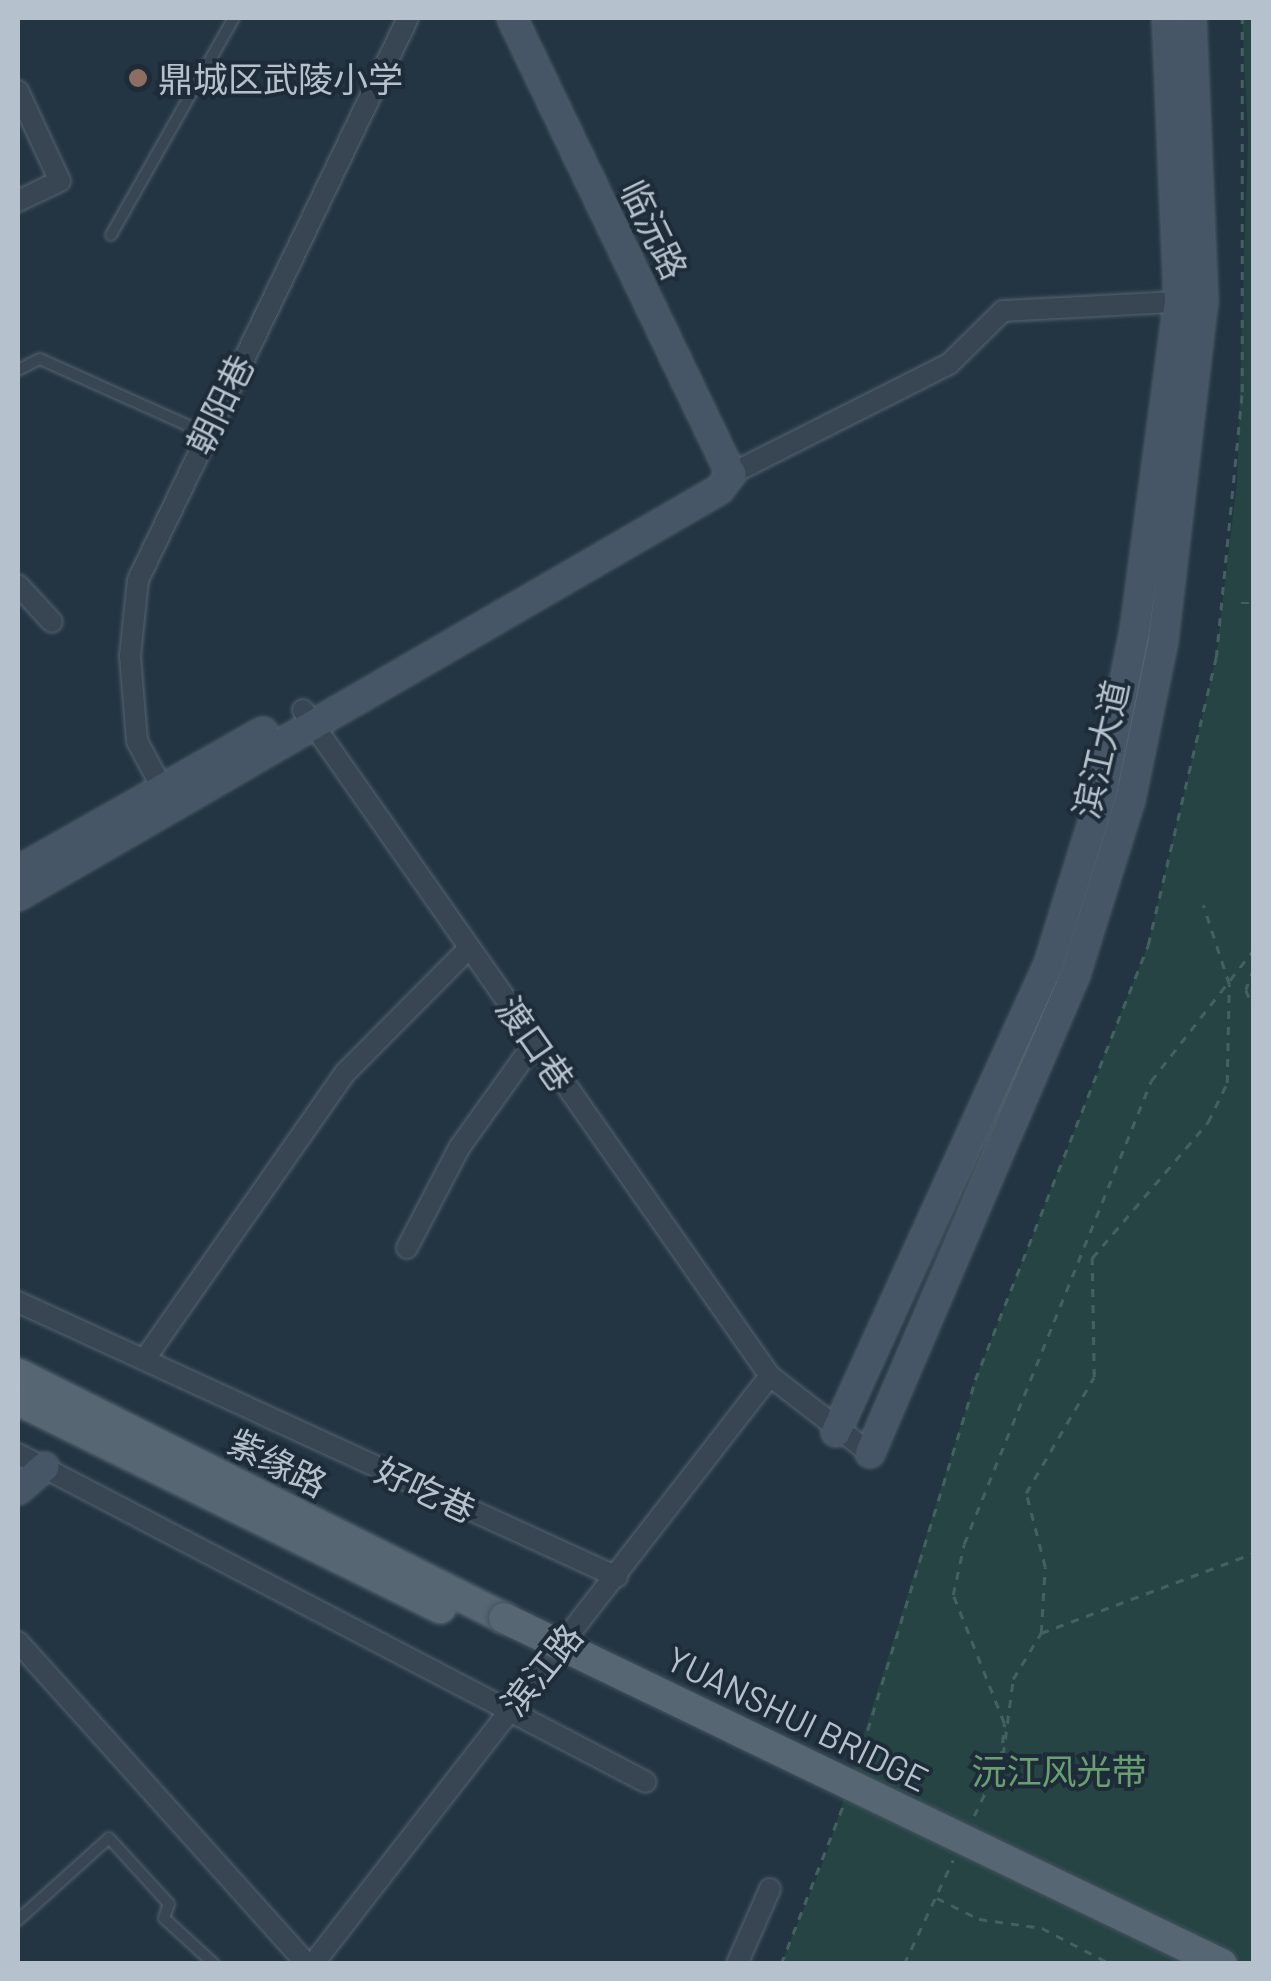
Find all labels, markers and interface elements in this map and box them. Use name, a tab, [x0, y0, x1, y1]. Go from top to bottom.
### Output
place label: 鼎城区武陵小学	[158, 57, 403, 99]
marker: 鼎城区武陵小学	[127, 67, 149, 89]
street label: 临沅路	[613, 173, 697, 285]
street label: 朝阳巷	[177, 348, 261, 460]
street label: 滨江大道	[1064, 676, 1136, 822]
street label: 渡口巷	[489, 988, 583, 1098]
street label: 紫缘路	[222, 1419, 334, 1505]
street label: 好吃巷	[370, 1448, 482, 1530]
street label: 滨江路	[492, 1615, 590, 1723]
street label: YUANSHUI BRIDGE	[660, 1636, 936, 1800]
park label: 沅江风光带	[972, 1749, 1146, 1791]

